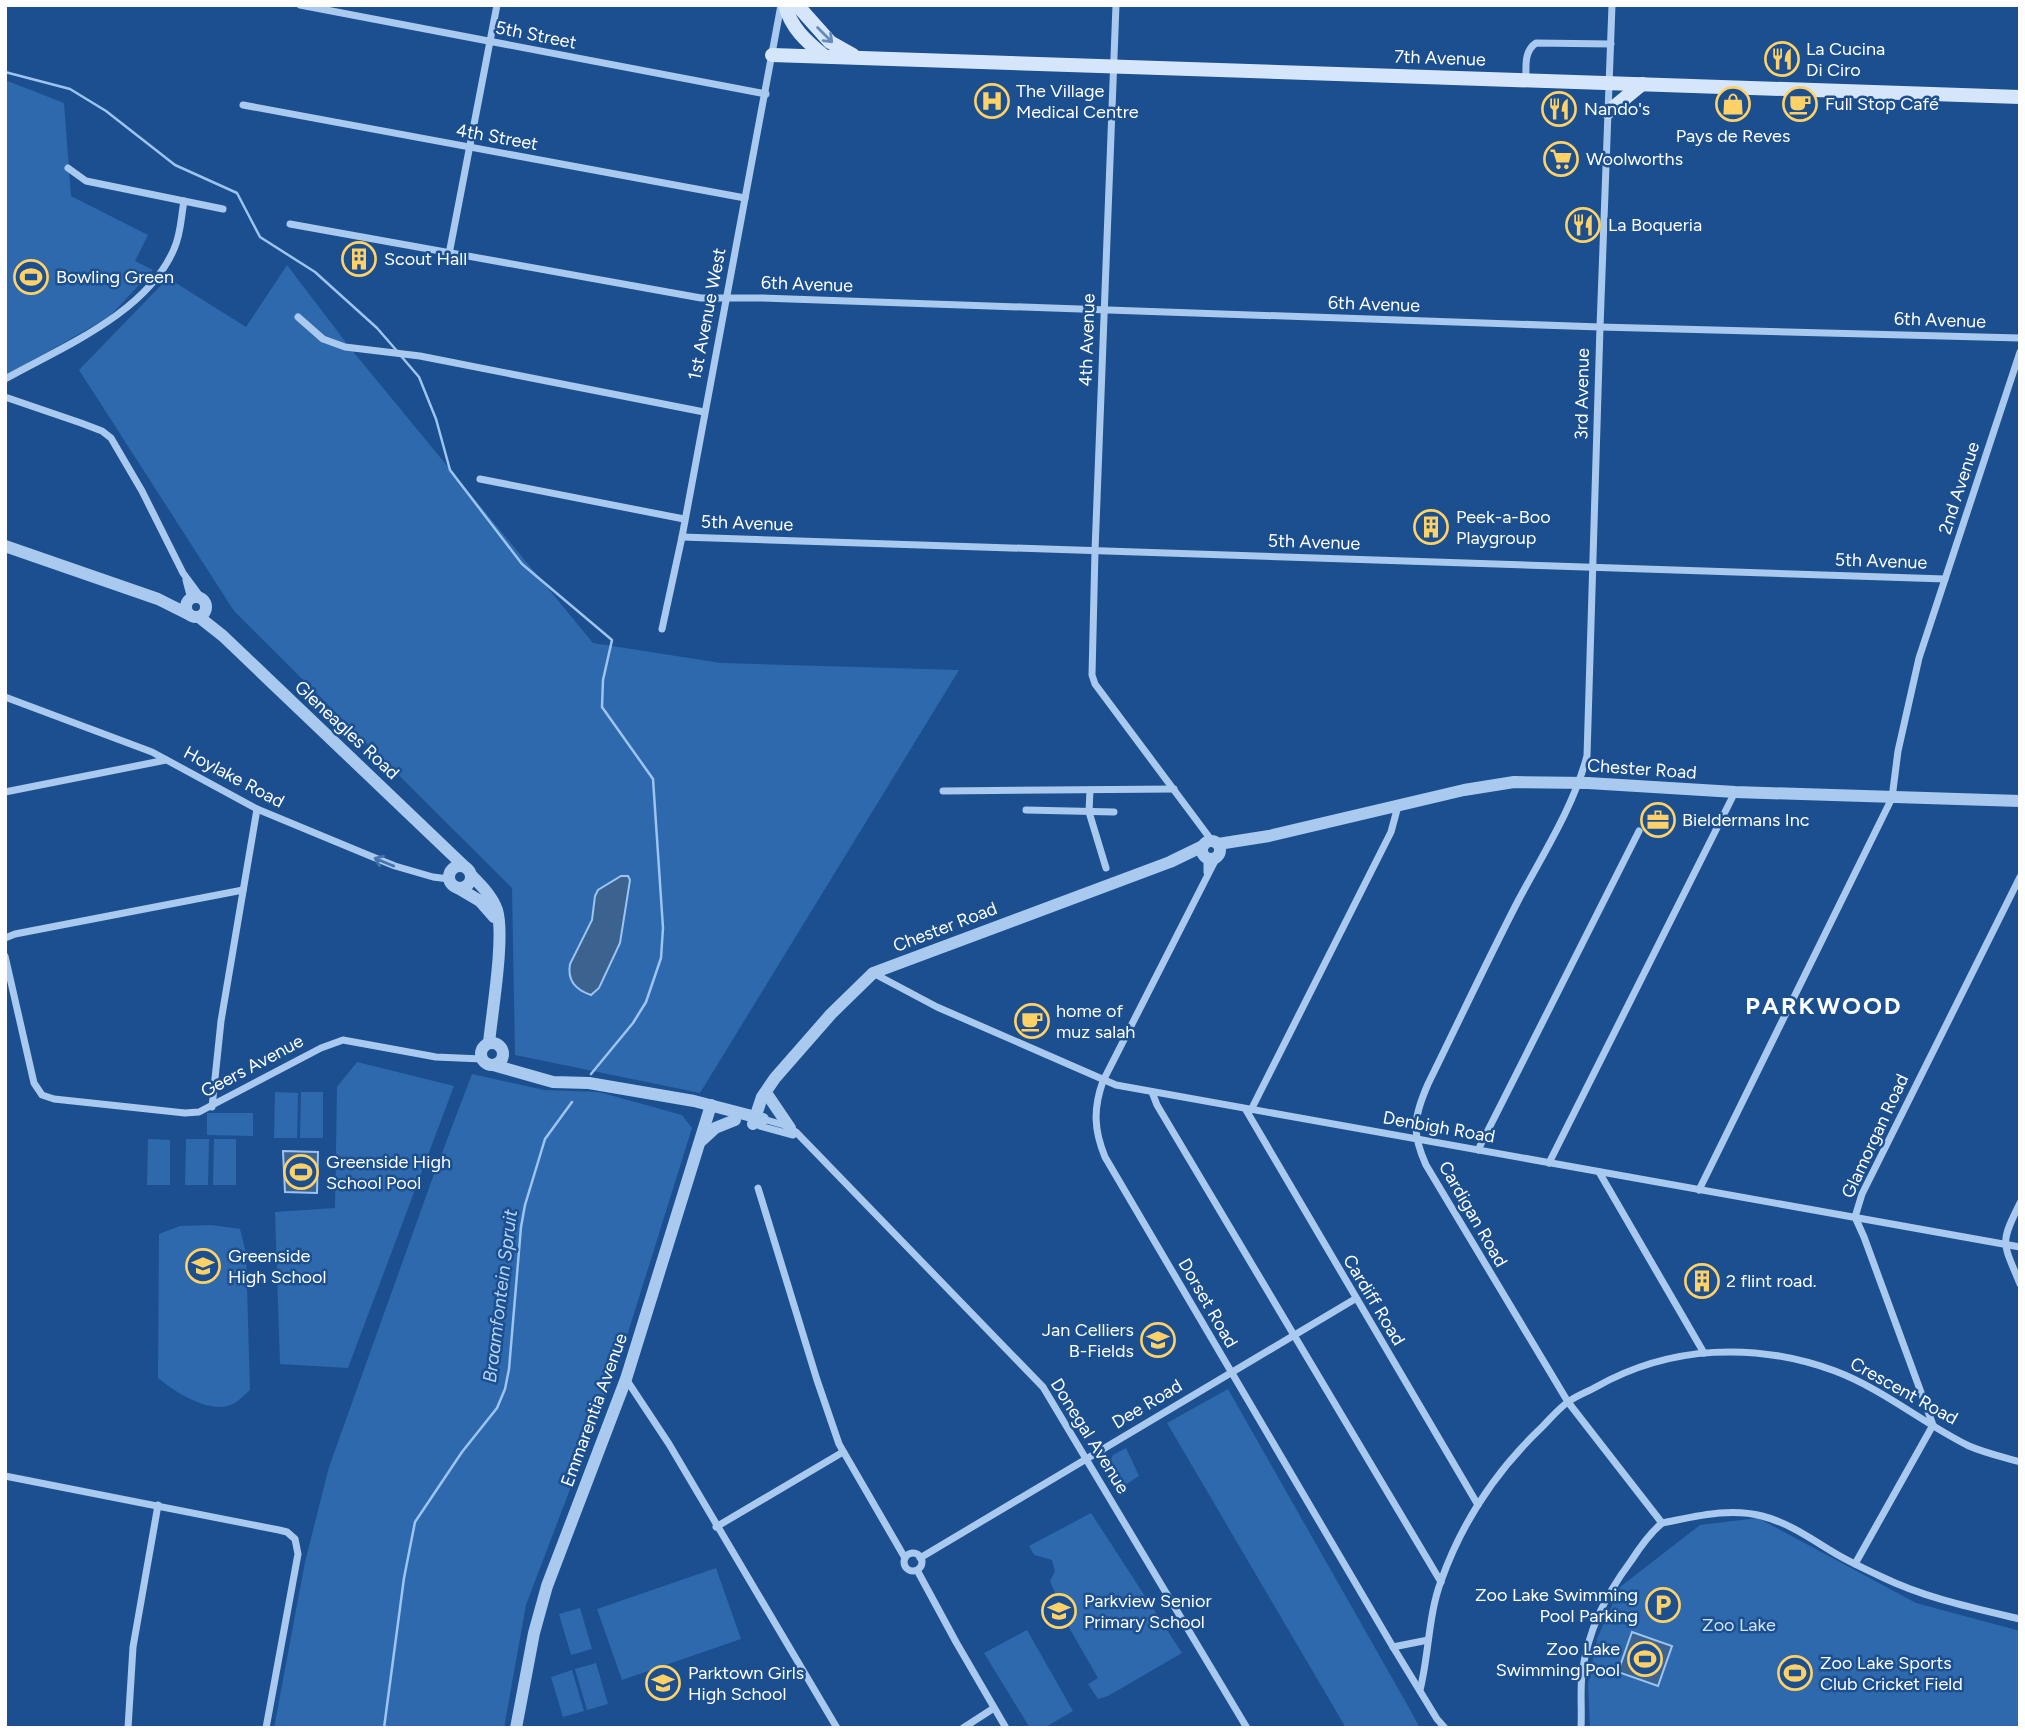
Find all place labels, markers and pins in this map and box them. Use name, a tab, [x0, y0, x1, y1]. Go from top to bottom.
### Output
place label: La Cucina Di Ciro	[1806, 38, 1885, 81]
restaurant icon: La Cucina Di Ciro	[1763, 40, 1801, 78]
place label: The Village Medical Centre	[1016, 80, 1139, 123]
hospital icon: The Village Medical Centre	[973, 82, 1011, 120]
shop icon: Pays de Reves	[1714, 85, 1752, 123]
cafe icon: Full Stop Café	[1781, 85, 1819, 123]
restaurant icon: Nando's	[1540, 90, 1578, 128]
place label: Full Stop Café	[1825, 93, 1939, 115]
place label: Nando's	[1584, 98, 1650, 120]
place label: Pays de Reves	[1676, 125, 1790, 147]
supermarket icon: Woolworths	[1542, 140, 1580, 178]
place label: Woolworths	[1586, 148, 1683, 170]
restaurant icon: La Boqueria	[1564, 206, 1602, 244]
place label: La Boqueria	[1608, 214, 1702, 236]
building icon: Scout Hall	[340, 240, 378, 278]
place label: Scout Hall	[384, 248, 467, 270]
sports icon: Bowling Green	[12, 258, 50, 296]
place label: Bowling Green	[56, 266, 174, 288]
place label: Peek-a-Boo Playgroup	[1456, 506, 1551, 549]
building icon: Peek-a-Boo Playgroup	[1412, 508, 1450, 546]
office icon: Bieldermans Inc	[1639, 801, 1677, 839]
place label: Bieldermans Inc	[1682, 809, 1810, 831]
place label: home of muz salah	[1056, 1000, 1135, 1043]
cafe icon: home of muz salah	[1013, 1002, 1051, 1040]
place label: Greenside High School Pool	[326, 1151, 451, 1194]
sports icon: Greenside High School Pool	[282, 1153, 320, 1191]
place label: Greenside High School	[228, 1245, 326, 1288]
school or university icon: Greenside High School	[184, 1247, 222, 1285]
building icon: 2 flint road.	[1683, 1262, 1721, 1300]
place label: 2 flint road.	[1726, 1270, 1817, 1292]
place label: Jan Celliers B-Fields	[1042, 1319, 1134, 1362]
school or university icon: Jan Celliers B-Fields	[1139, 1321, 1177, 1359]
place label: Zoo Lake Swimming Pool Parking	[1475, 1584, 1638, 1627]
parking icon: Zoo Lake Swimming Pool Parking	[1644, 1586, 1682, 1624]
place label: Parkview Senior Primary School	[1084, 1590, 1212, 1633]
school or university icon: Parkview Senior Primary School	[1040, 1592, 1078, 1630]
place label: Zoo Lake Swimming Pool	[1496, 1638, 1620, 1681]
sports icon: Zoo Lake Swimming Pool	[1626, 1640, 1664, 1678]
place label: Zoo Lake Sports Club Cricket Field	[1820, 1652, 1963, 1695]
sports icon: Zoo Lake Sports Club Cricket Field	[1776, 1654, 1814, 1692]
place label: Parktown Girls High School	[688, 1662, 804, 1705]
school or university icon: Parktown Girls High School	[644, 1664, 682, 1702]

